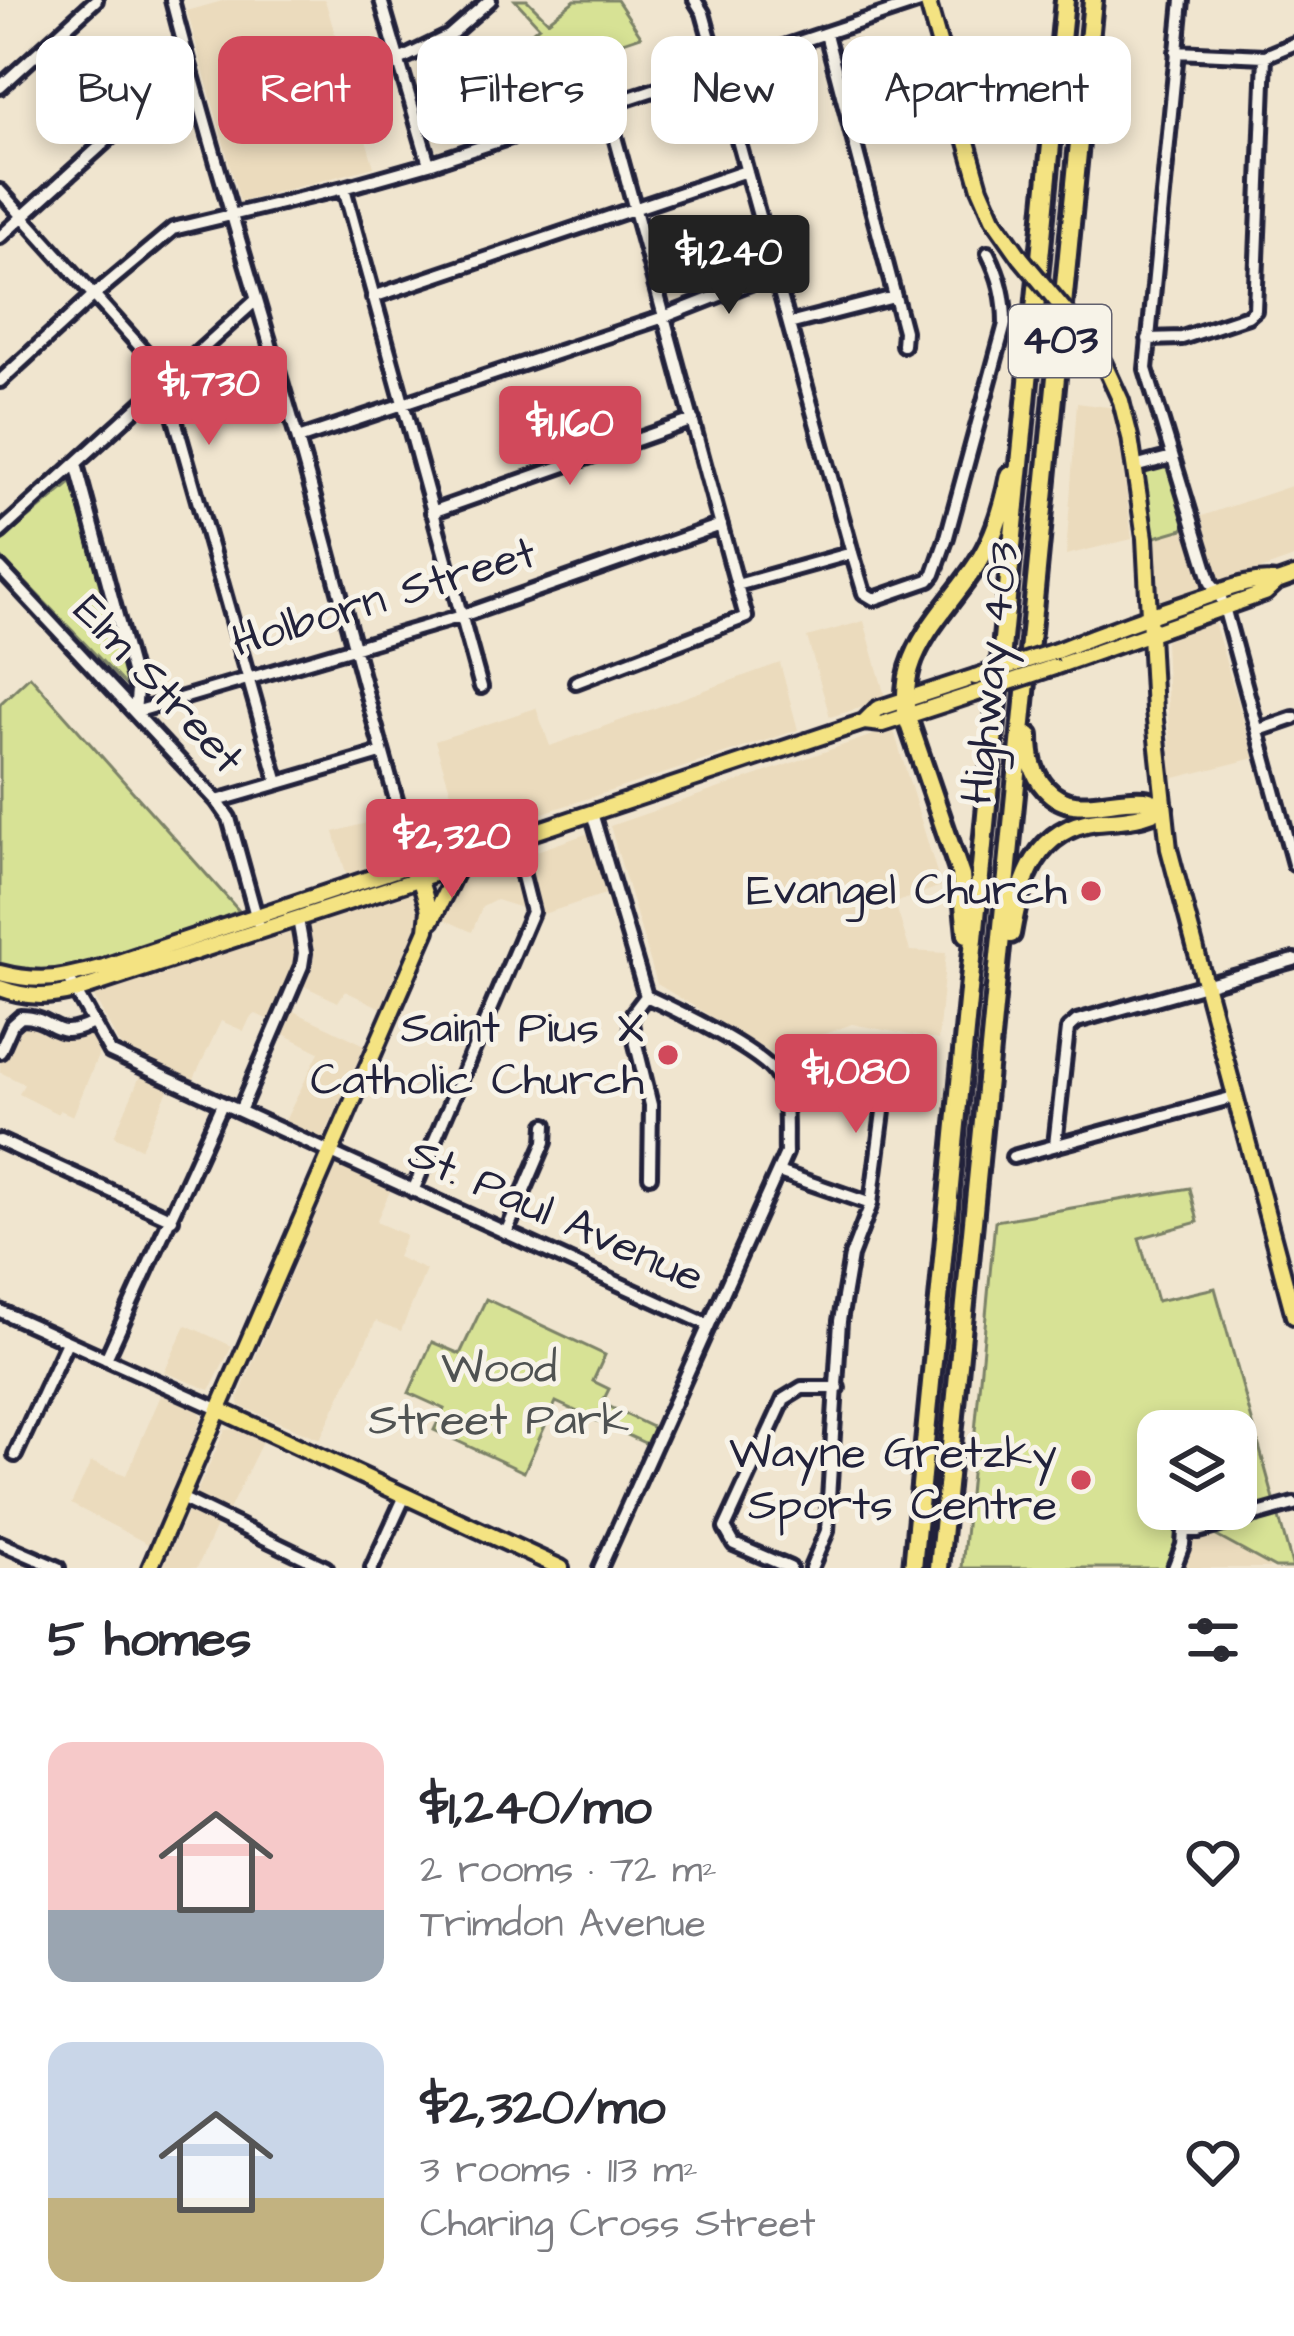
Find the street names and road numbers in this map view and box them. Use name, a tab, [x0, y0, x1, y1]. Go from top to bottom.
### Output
road number: 403	[1009, 305, 1111, 377]
street label: Holborn Street	[225, 522, 543, 674]
street label: Highway 403	[946, 539, 1037, 807]
street label: Elm Street	[58, 581, 258, 789]
street label: St. Paul Avenue	[399, 1123, 713, 1309]

